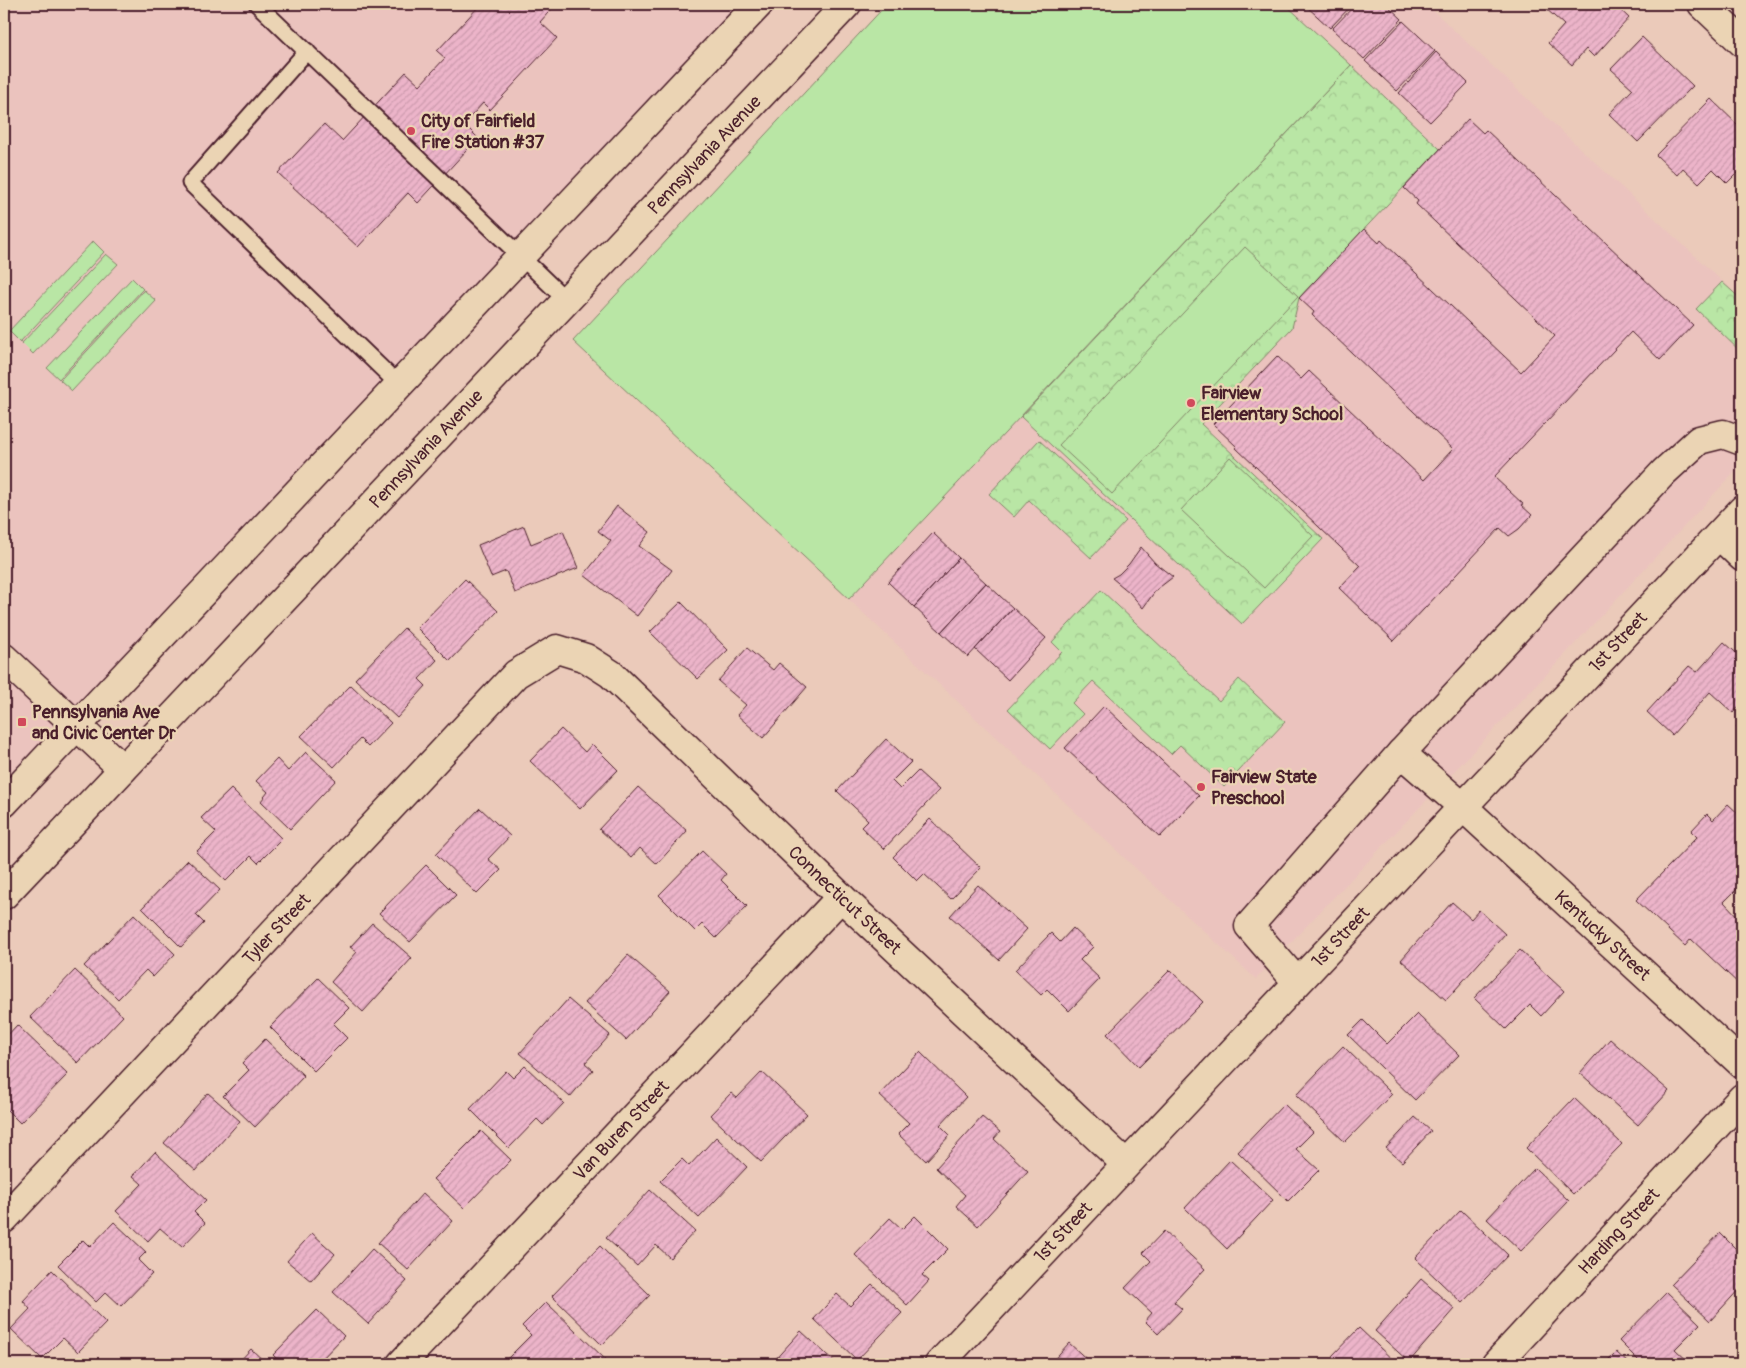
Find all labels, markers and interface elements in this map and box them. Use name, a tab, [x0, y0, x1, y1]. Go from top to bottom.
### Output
street label: Pennsylvania Avenue	[643, 90, 766, 219]
place label: City of Fairfield Fire Station #37	[421, 110, 545, 154]
marker: City of Fairfield Fire Station #37	[405, 125, 417, 137]
place label: Fairview Elementary School	[1201, 382, 1343, 426]
street label: Pennsylvania Avenue	[364, 384, 488, 513]
marker: Fairview Elementary School	[1185, 397, 1197, 409]
street label: 1st Street	[1584, 606, 1652, 677]
place label: Pennsylvania Ave and Civic Center Dr	[32, 701, 176, 745]
marker: Pennsylvania Ave and Civic Center Dr	[16, 716, 28, 728]
place label: Fairview State Preschool	[1211, 766, 1318, 810]
marker: Fairview State Preschool	[1195, 781, 1207, 793]
street label: Connecticut Street	[783, 841, 907, 960]
street label: Kentucky Street	[1549, 885, 1656, 986]
street label: Tyler Street	[237, 888, 316, 969]
street label: 1st Street	[1306, 901, 1375, 972]
street label: Van Buren Street	[568, 1075, 674, 1185]
street label: Harding Street	[1573, 1182, 1665, 1279]
street label: 1st Street	[1029, 1196, 1098, 1267]

